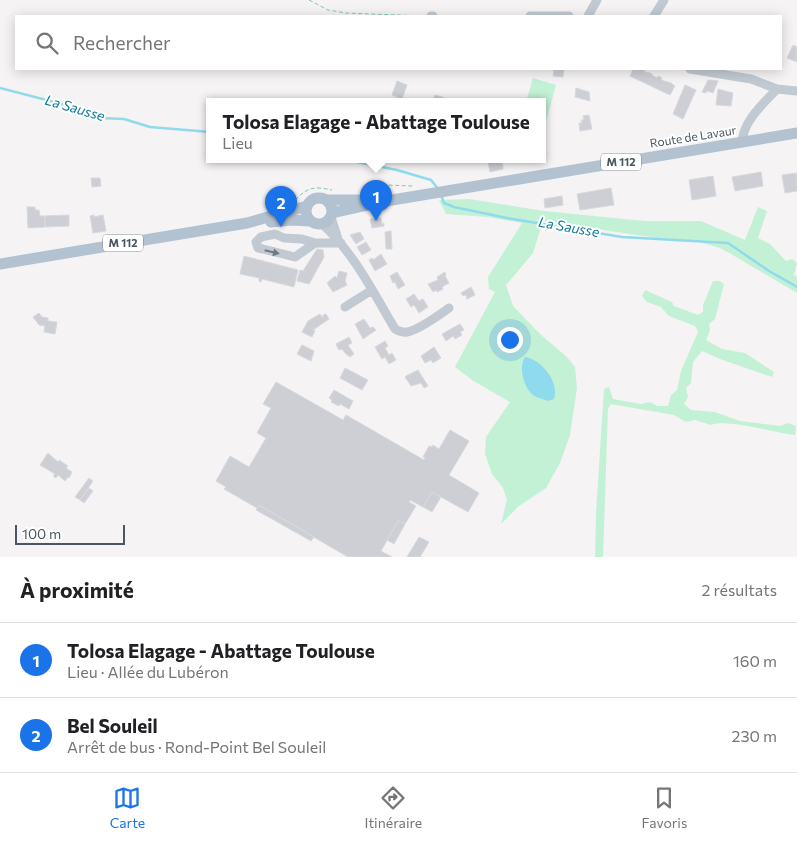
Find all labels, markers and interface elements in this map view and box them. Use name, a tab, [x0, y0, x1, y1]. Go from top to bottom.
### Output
search box	[15, 15, 782, 70]
icon: search	[33, 29, 61, 57]
text: Rechercher	[73, 31, 171, 54]
water label: La Sausse	[43, 91, 108, 124]
popup	[206, 98, 546, 163]
text: Tolosa Elagage - Abattage Toulouse	[222, 110, 530, 133]
street label: Route de Lavaur	[649, 122, 737, 150]
text: Lieu	[222, 133, 253, 152]
road number: M 112	[601, 154, 641, 170]
pin: 1	[360, 180, 392, 221]
pin: 2	[265, 186, 297, 227]
water label: La Sausse	[537, 213, 601, 240]
road number: M 112	[103, 234, 143, 252]
one-way arrow	[265, 248, 281, 256]
your location	[497, 327, 523, 353]
scale bar	[15, 522, 125, 545]
text: 100 m	[22, 525, 61, 542]
text: À proximité	[20, 577, 134, 602]
text: 2 résultats	[701, 580, 777, 599]
text: Tolosa Elagage - Abattage Toulouse	[67, 639, 375, 662]
text: 1	[32, 651, 40, 670]
text: 160 m	[733, 651, 777, 670]
text: Lieu · Allée du Lubéron	[67, 662, 229, 681]
text: Bel Souleil	[67, 714, 158, 737]
text: 2	[31, 726, 41, 745]
text: 230 m	[732, 726, 777, 745]
text: Arrêt de bus · Rond-Point Bel Souleil	[67, 737, 326, 756]
tab: Carte	[110, 784, 145, 831]
tab: Itinéraire	[364, 784, 422, 831]
tab: Favoris	[642, 784, 687, 831]

